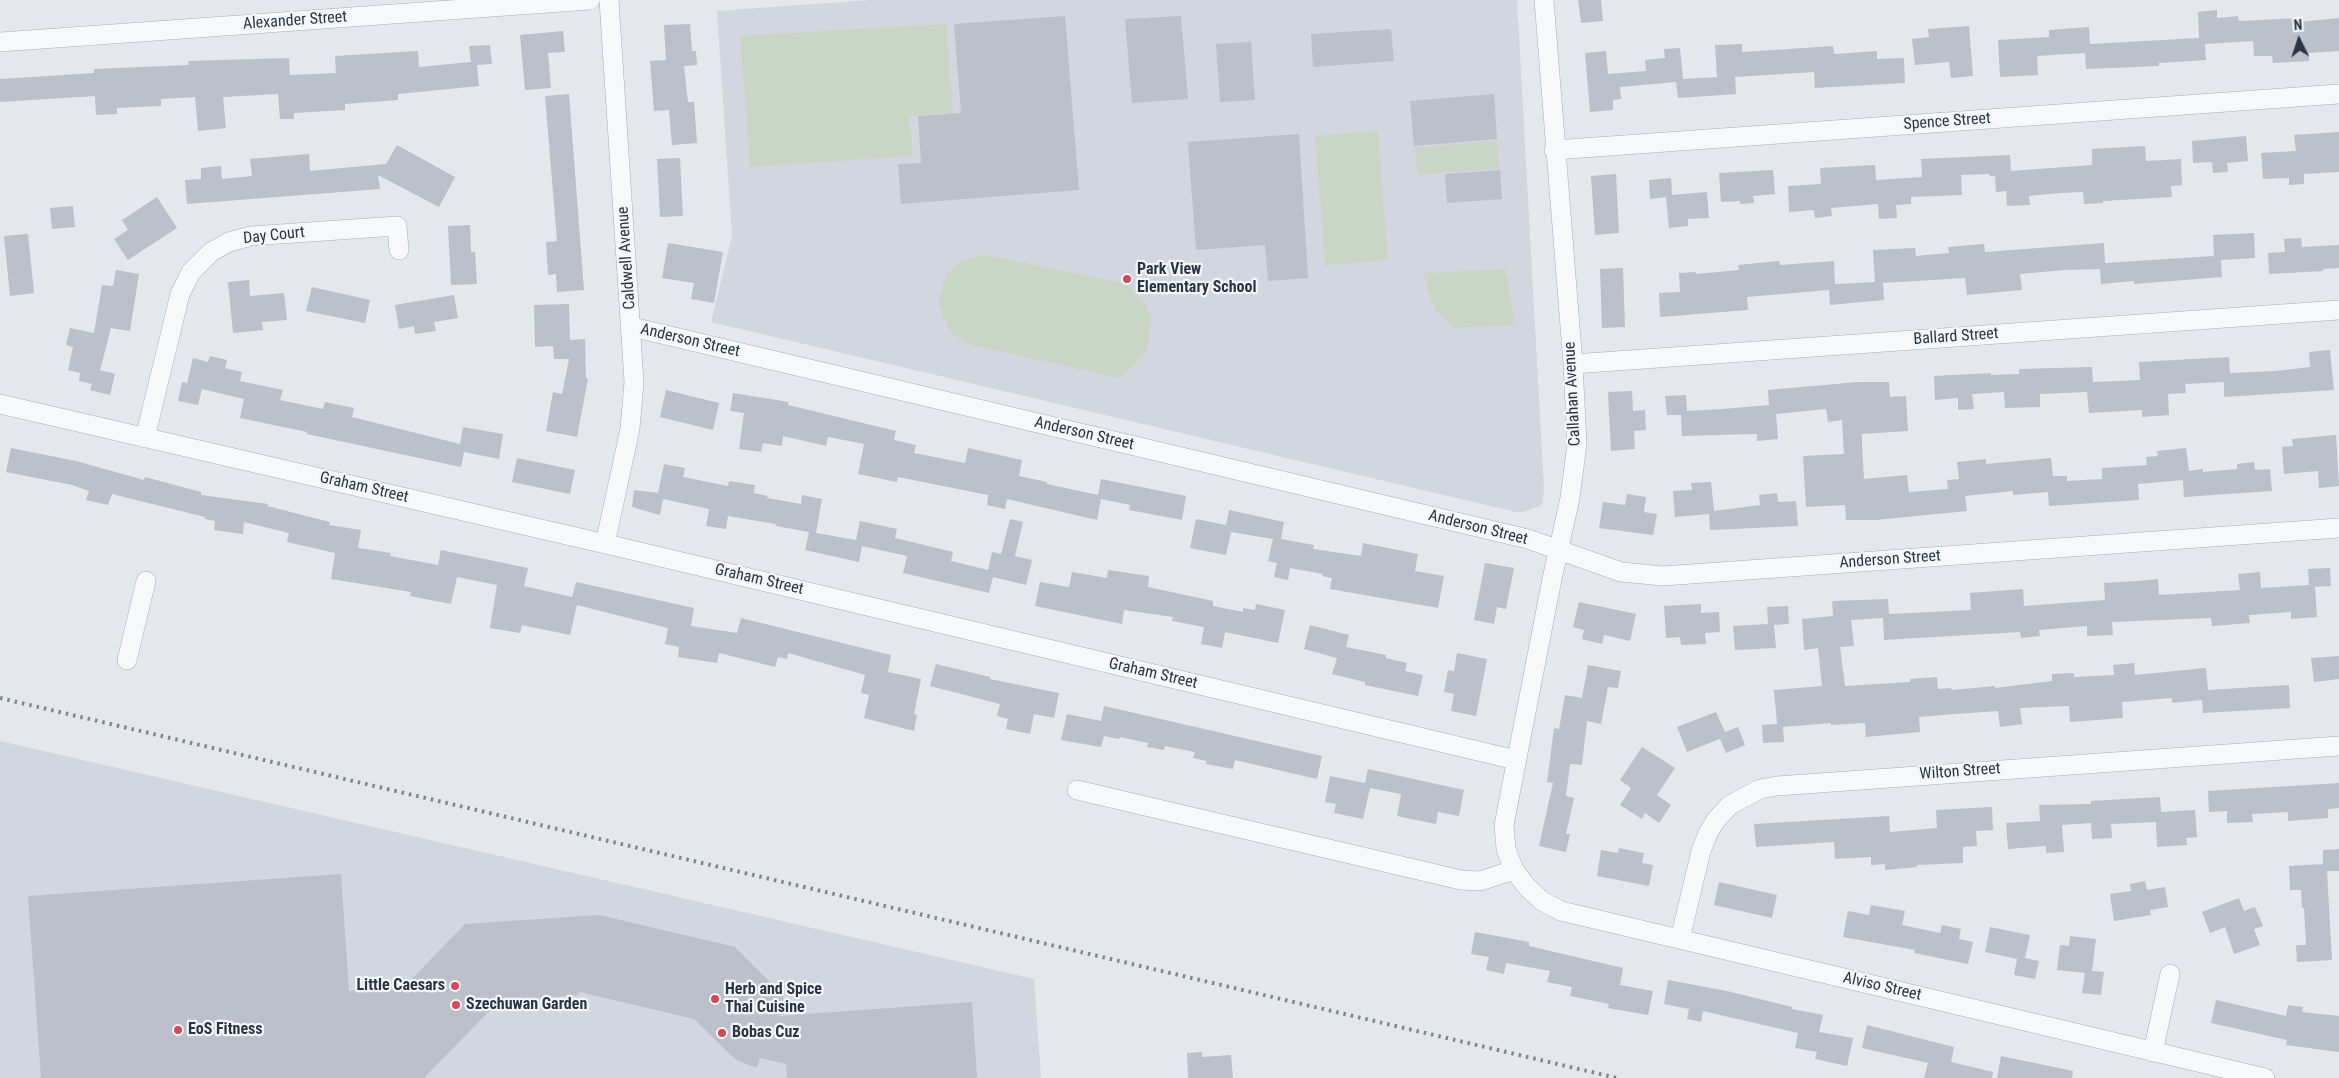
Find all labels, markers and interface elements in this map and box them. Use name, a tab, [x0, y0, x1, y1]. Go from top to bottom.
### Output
street label: Alexander Street	[242, 8, 348, 34]
north arrow	[2274, 15, 2324, 65]
text: N	[2293, 17, 2303, 33]
street label: Spence Street	[1903, 109, 1991, 135]
street label: Caldwell Avenue	[614, 206, 640, 310]
street label: Day Court	[242, 223, 306, 249]
place label: Park View Elementary School	[1137, 260, 1256, 298]
marker: Park View Elementary School	[1121, 273, 1133, 285]
street label: Anderson Street	[638, 320, 742, 362]
street label: Ballard Street	[1913, 324, 1999, 350]
street label: Callahan Avenue	[1561, 341, 1585, 447]
street label: Anderson Street	[1032, 413, 1136, 455]
street label: Graham Street	[318, 468, 410, 508]
street label: Anderson Street	[1426, 506, 1530, 550]
street label: Anderson Street	[1839, 547, 1941, 573]
street label: Graham Street	[713, 560, 805, 600]
street label: Graham Street	[1107, 654, 1199, 694]
street label: Wilton Street	[1919, 760, 2001, 784]
street label: Alviso Street	[1841, 969, 1923, 1005]
place label: Little Caesars	[356, 976, 445, 996]
marker: Little Caesars	[449, 980, 461, 992]
place label: Herb and Spice Thai Cuisine	[725, 980, 822, 1018]
marker: Herb and Spice Thai Cuisine	[709, 993, 721, 1005]
place label: Szechuwan Garden	[466, 995, 587, 1015]
marker: Szechuwan Garden	[450, 999, 462, 1011]
place label: EoS Fitness	[188, 1020, 263, 1040]
place label: Bobas Cuz	[732, 1023, 800, 1043]
marker: EoS Fitness	[172, 1024, 184, 1036]
marker: Bobas Cuz	[716, 1027, 728, 1039]

